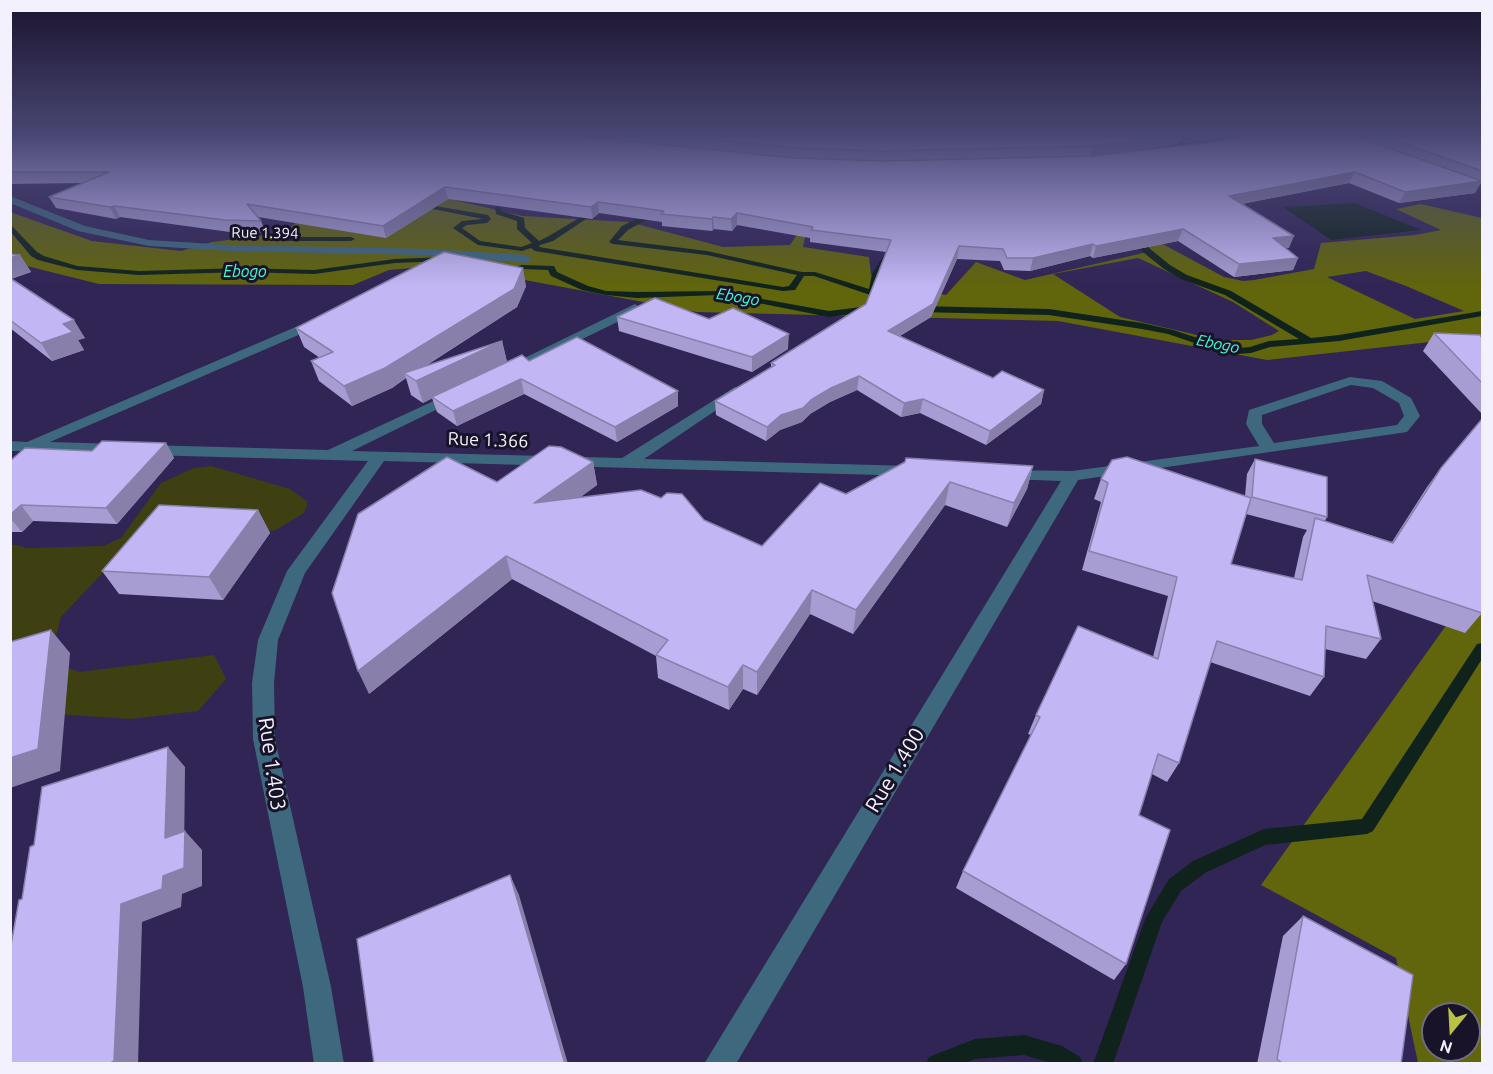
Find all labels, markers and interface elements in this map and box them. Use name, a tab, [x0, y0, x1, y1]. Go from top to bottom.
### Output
street label: Rue 1.394	[231, 223, 299, 243]
water label: Ebogo	[223, 262, 267, 282]
water label: Ebogo	[715, 284, 761, 310]
water label: Ebogo	[1195, 330, 1241, 358]
street label: Rue 1.366	[447, 428, 529, 452]
street label: Rue 1.403	[253, 716, 291, 812]
street label: Rue 1.400	[860, 723, 930, 817]
north arrow	[1421, 1002, 1481, 1062]
text: N	[1438, 1037, 1455, 1058]

